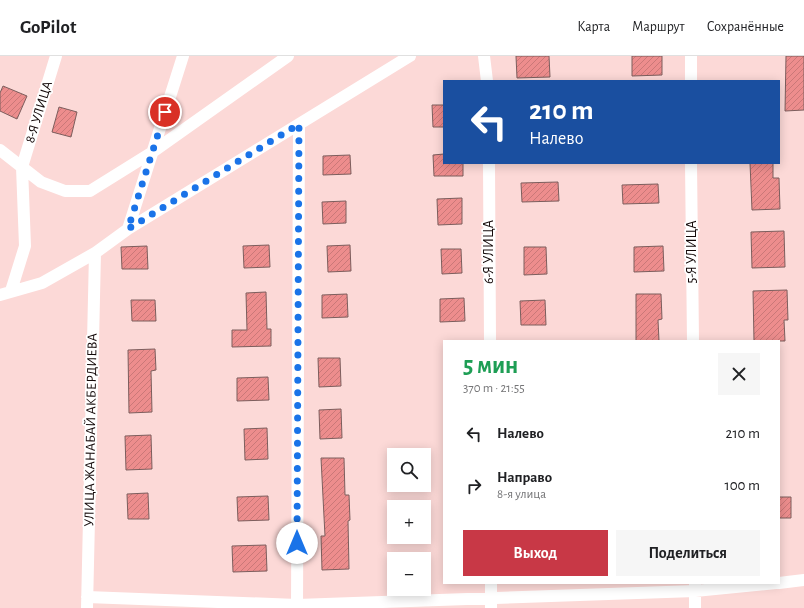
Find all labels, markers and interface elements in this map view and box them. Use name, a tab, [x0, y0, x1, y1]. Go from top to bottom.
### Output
text: GoPilot	[20, 18, 76, 37]
text: Карта	[577, 20, 610, 34]
text: Маршрут	[632, 20, 685, 34]
text: Сохранённые	[707, 20, 784, 34]
street label: 8-Я УЛИЦА	[23, 79, 55, 145]
pin	[148, 95, 182, 129]
icon: left	[463, 96, 515, 148]
text: 210 m	[529, 97, 594, 125]
icon: arrive	[154, 101, 176, 123]
text: Налево	[529, 130, 583, 148]
street label: 6-Я УЛИЦА	[482, 220, 496, 284]
street label: 5-Я УЛИЦА	[685, 220, 699, 284]
street label: УЛИЦА ЖАНАБАЙ АКБЕРДИЕВА	[81, 333, 100, 527]
button: close	[718, 353, 760, 395]
text: 5 мин	[463, 354, 518, 378]
text: 370 m · 21:55	[463, 382, 525, 395]
icon: left	[463, 423, 485, 445]
text: Налево	[497, 426, 544, 441]
text: 210 m	[726, 426, 760, 441]
map controls	[387, 448, 431, 596]
button: search	[387, 448, 431, 492]
text: Направо	[497, 470, 552, 485]
icon: right	[463, 475, 485, 497]
text: 100 m	[725, 478, 760, 493]
text: 8-я улица	[497, 488, 546, 501]
button: +	[387, 500, 431, 544]
position arrow	[276, 522, 318, 564]
button: Выход	[463, 530, 608, 576]
button: Поделиться	[616, 530, 760, 576]
button: −	[387, 552, 431, 596]

